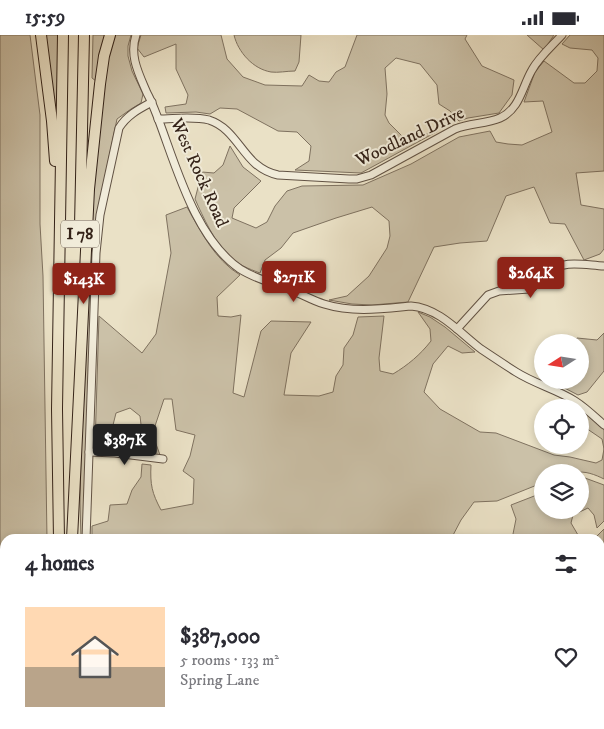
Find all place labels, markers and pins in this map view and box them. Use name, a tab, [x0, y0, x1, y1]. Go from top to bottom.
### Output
pin: $264K	[496, 257, 566, 299]
pin: $271K	[259, 261, 329, 303]
pin: $143K	[49, 263, 119, 305]
pin: $387K	[90, 423, 160, 466]

